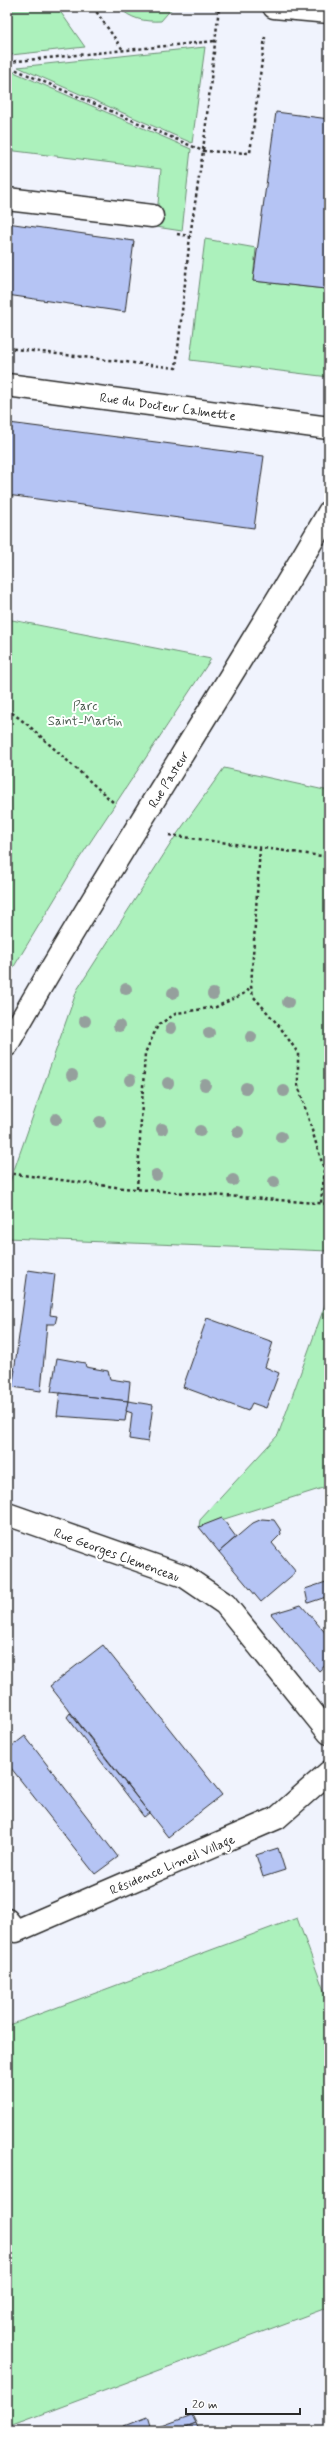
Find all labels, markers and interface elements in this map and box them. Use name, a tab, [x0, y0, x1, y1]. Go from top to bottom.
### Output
street label: Rue du Docteur Calmette	[99, 390, 237, 425]
park label: Parc Saint-Martin	[48, 698, 122, 730]
street label: Rue Pasteur	[145, 748, 194, 812]
street label: Rue Georges Clemenceau	[51, 1525, 182, 1587]
street label: Résidence Limeil Village	[107, 1831, 239, 1901]
scale bar	[186, 2390, 300, 2416]
text: 20 m	[192, 2397, 218, 2413]

